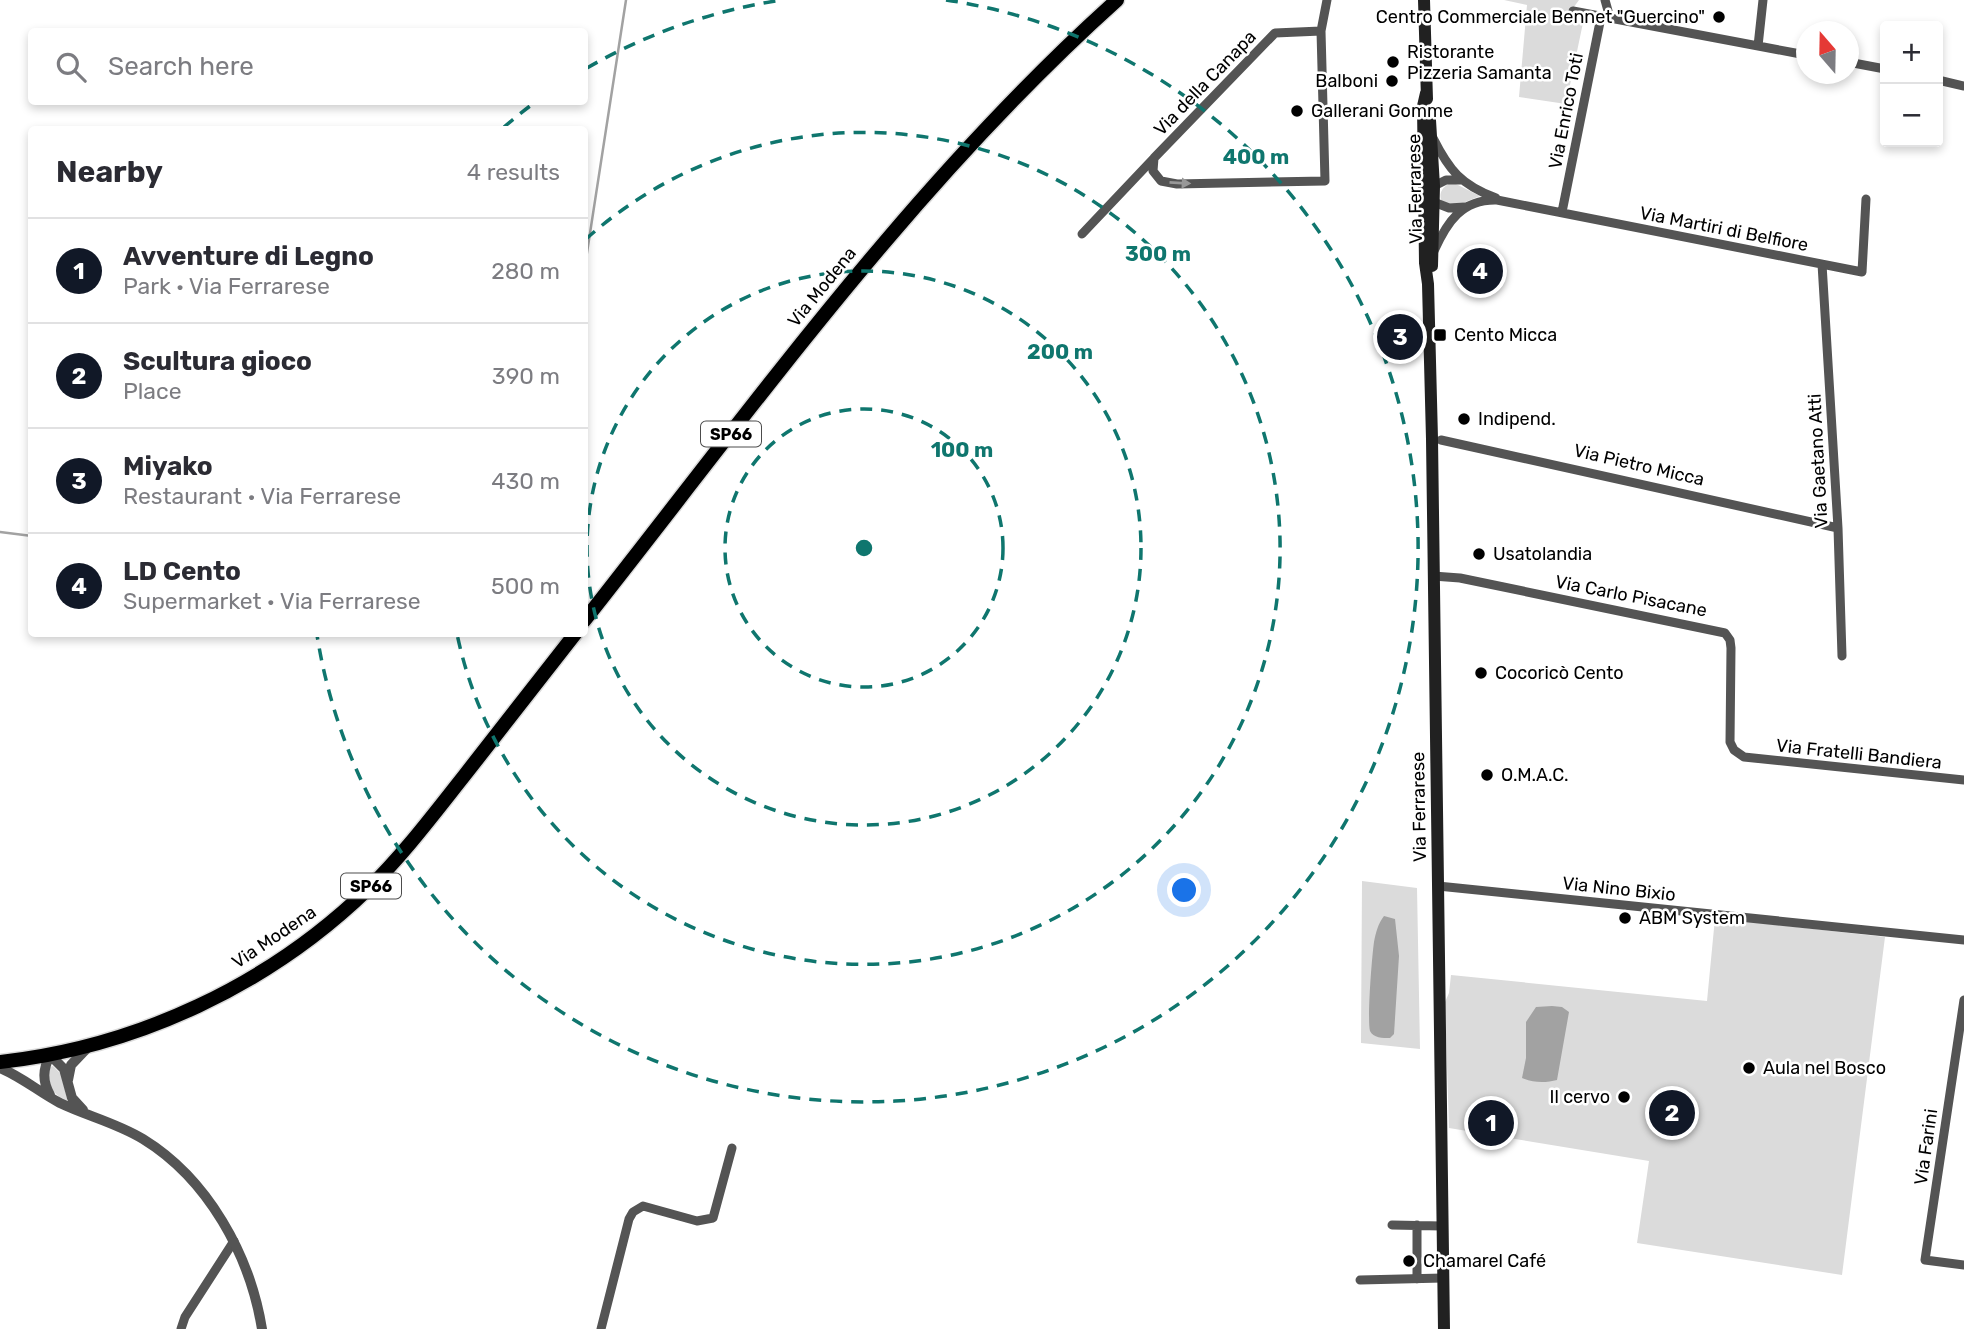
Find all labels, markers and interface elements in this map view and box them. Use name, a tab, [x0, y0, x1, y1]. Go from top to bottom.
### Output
place label: Centro Commerciale Bennet "Guercino"	[1376, 6, 1705, 28]
marker: Centro Commerciale Bennet "Guercino"	[1711, 9, 1727, 25]
north arrow	[1796, 21, 1859, 84]
map controls	[1880, 21, 1943, 147]
button: +	[1880, 21, 1943, 84]
street label: Via della Canapa	[1149, 26, 1261, 140]
search box	[28, 28, 588, 105]
place label: Ristorante Pizzeria Samanta	[1407, 41, 1552, 84]
icon: search	[52, 48, 90, 86]
text: Search here	[108, 51, 254, 82]
street label: Via Enrico Toti	[1544, 51, 1588, 171]
marker: Ristorante Pizzeria Samanta	[1385, 54, 1401, 70]
place label: Balboni	[1315, 70, 1378, 92]
marker: Balboni	[1384, 73, 1400, 89]
button: −	[1880, 84, 1943, 147]
place label: Gallerani Gomme	[1311, 100, 1453, 122]
marker: Gallerani Gomme	[1289, 103, 1305, 119]
street label: Via Ferrarese	[1403, 134, 1427, 244]
text: 400 m	[1223, 144, 1289, 169]
text: Nearby	[56, 154, 163, 190]
text: 4 results	[467, 158, 560, 186]
one-way arrow	[1169, 178, 1191, 189]
street label: Via Martiri di Belfiore	[1638, 202, 1810, 256]
text: Avventure di Legno	[123, 241, 374, 272]
text: 300 m	[1125, 241, 1191, 266]
street label: Via Modena	[783, 243, 861, 331]
pin: 4	[1457, 245, 1503, 297]
text: 1	[73, 257, 85, 285]
text: 280 m	[491, 257, 560, 285]
text: Park · Via Ferrarese	[123, 272, 330, 300]
pin: 3	[1377, 311, 1423, 363]
place label: Cento Micca	[1454, 324, 1557, 346]
marker: Cento Micca	[1432, 327, 1448, 343]
text: 200 m	[1027, 339, 1093, 364]
text: Scultura gioco	[123, 346, 312, 377]
text: 2	[72, 362, 86, 390]
text: 390 m	[492, 362, 560, 390]
text: Place	[123, 377, 182, 405]
street label: Via Gaetano Atti	[1803, 393, 1833, 529]
place label: Indipend.	[1478, 408, 1556, 430]
marker: Indipend.	[1456, 411, 1472, 427]
road number: SP66	[701, 422, 761, 446]
text: 100 m	[931, 437, 993, 462]
street label: Via Pietro Micca	[1572, 439, 1706, 491]
text: Miyako	[123, 451, 213, 482]
text: 3	[71, 467, 87, 495]
text: 430 m	[491, 467, 560, 495]
text: Restaurant · Via Ferrarese	[123, 482, 401, 510]
centre of rings	[852, 536, 876, 560]
place label: Usatolandia	[1493, 543, 1592, 565]
marker: Usatolandia	[1471, 546, 1487, 562]
text: LD Cento	[123, 556, 241, 587]
street label: Via Carlo Pisacane	[1553, 570, 1709, 622]
text: 4	[71, 572, 87, 600]
text: 500 m	[491, 572, 560, 600]
text: Supermarket · Via Ferrarese	[123, 587, 421, 615]
place label: Cocoricò Cento	[1495, 662, 1624, 684]
marker: Cocoricò Cento	[1473, 665, 1489, 681]
street label: Via Fratelli Bandiera	[1775, 734, 1943, 774]
street label: Via Ferrarese	[1407, 752, 1431, 862]
place label: O.M.A.C.	[1501, 764, 1569, 786]
marker: O.M.A.C.	[1479, 767, 1495, 783]
street label: Via Nino Bixio	[1561, 872, 1677, 906]
your location	[1167, 873, 1201, 907]
road number: SP66	[341, 874, 401, 898]
street label: Via Modena	[228, 901, 320, 973]
place label: ABM System	[1639, 907, 1745, 929]
marker: ABM System	[1617, 910, 1633, 926]
place label: Aula nel Bosco	[1763, 1057, 1886, 1079]
marker: Aula nel Bosco	[1741, 1060, 1757, 1076]
place label: Il cervo	[1549, 1086, 1610, 1108]
pin: 2	[1649, 1087, 1695, 1139]
marker: Il cervo	[1616, 1089, 1632, 1105]
pin: 1	[1468, 1097, 1514, 1149]
street label: Via Farini	[1910, 1107, 1942, 1187]
place label: Chamarel Café	[1423, 1250, 1546, 1272]
marker: Chamarel Café	[1401, 1253, 1417, 1269]

